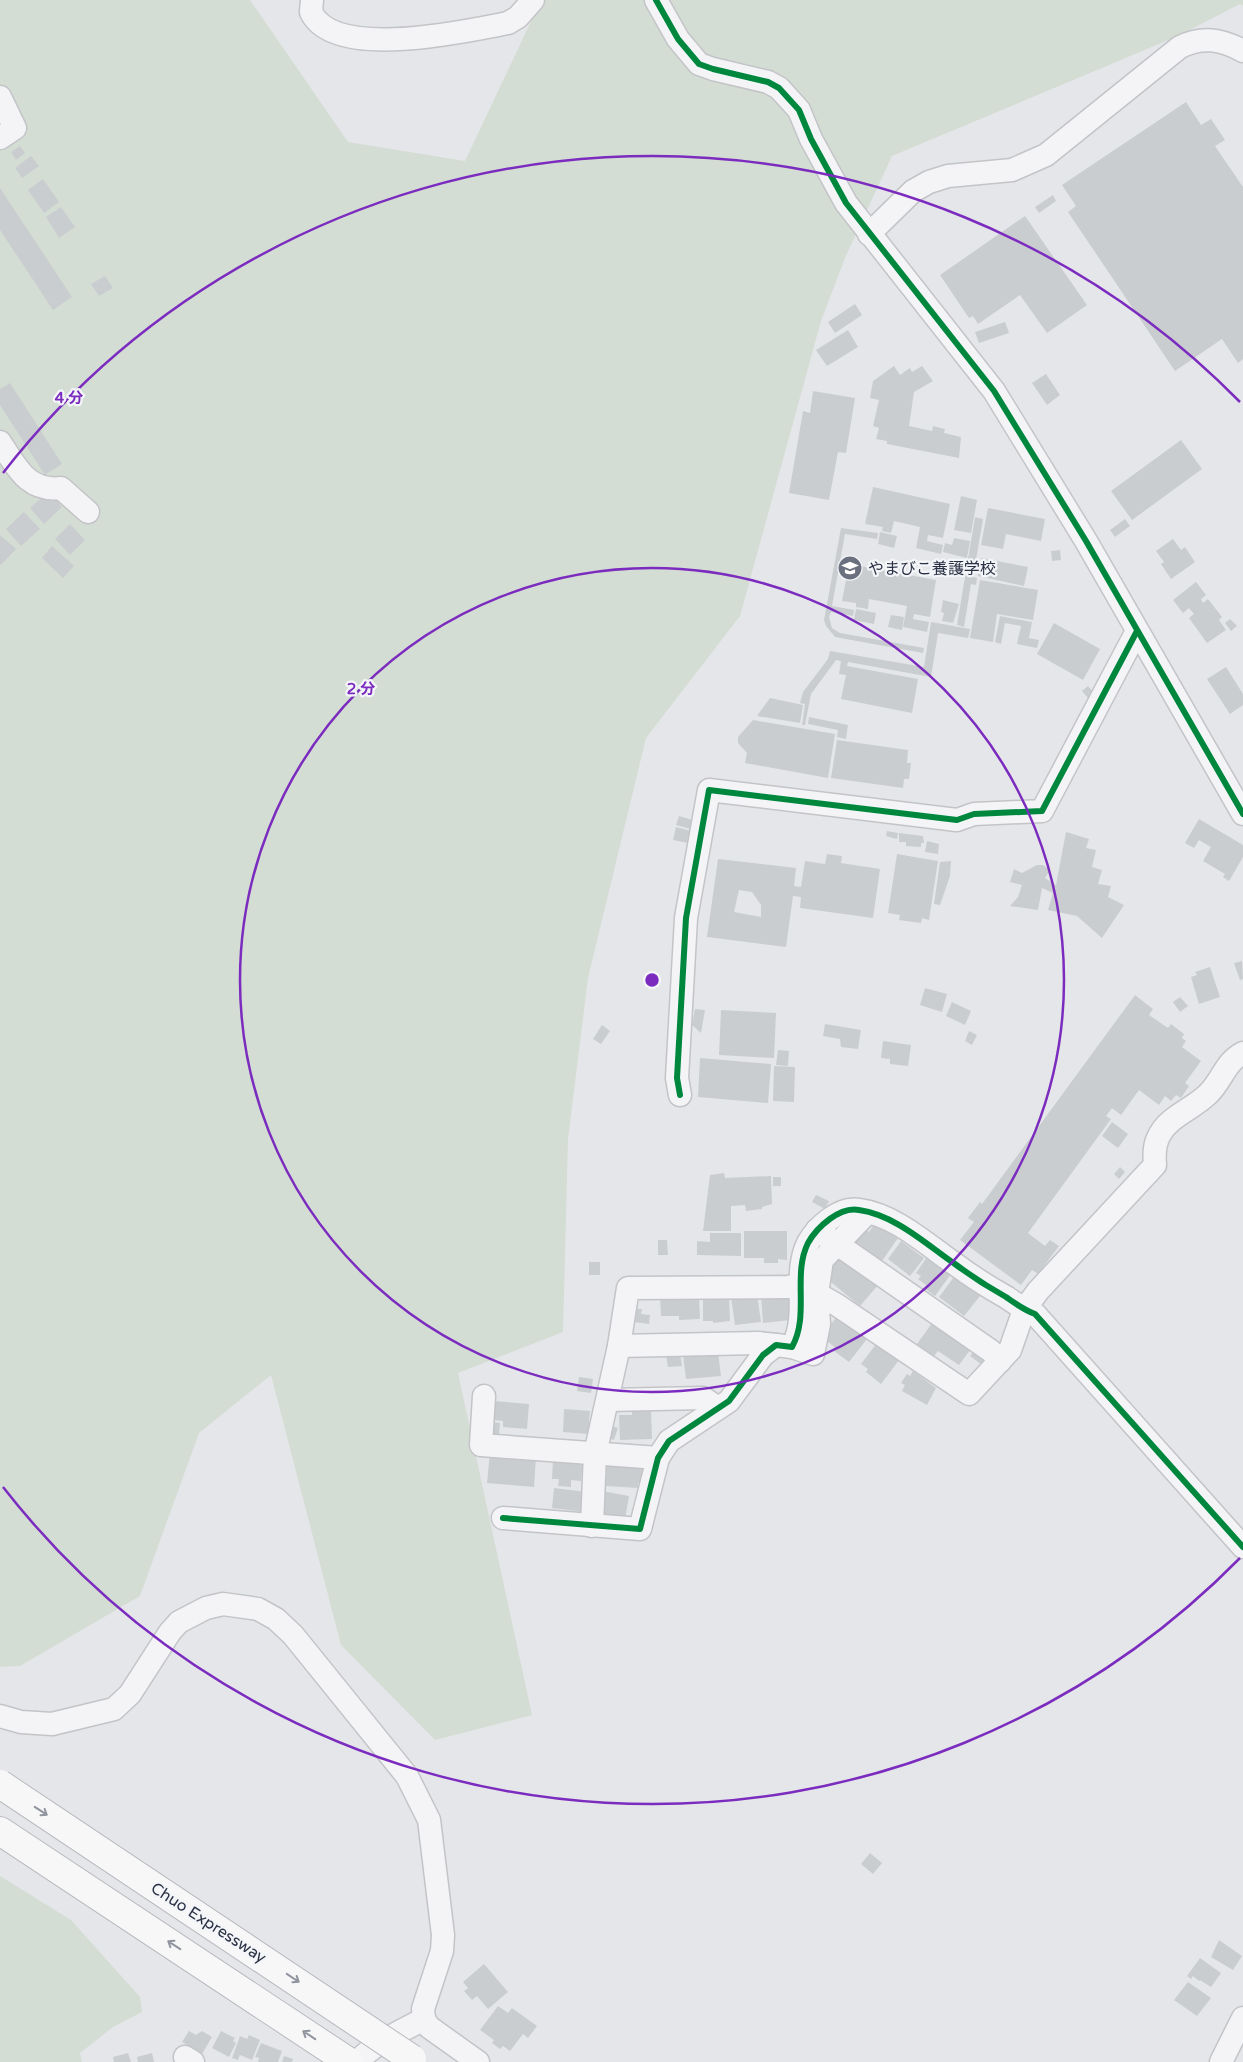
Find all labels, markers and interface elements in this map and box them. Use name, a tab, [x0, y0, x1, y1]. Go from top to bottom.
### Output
text: 4 分	[55, 389, 83, 407]
school or university icon: やまびこ養護学校	[837, 555, 863, 581]
place label: やまびこ養護学校	[868, 559, 996, 579]
text: 2 分	[347, 680, 375, 698]
centre of rings	[643, 971, 661, 989]
one-way arrow	[33, 1806, 47, 1816]
street label: Chuo Expressway	[147, 1878, 270, 1968]
one-way arrow	[167, 1940, 181, 1950]
one-way arrow	[286, 1973, 300, 1983]
one-way arrow	[302, 2030, 316, 2040]

